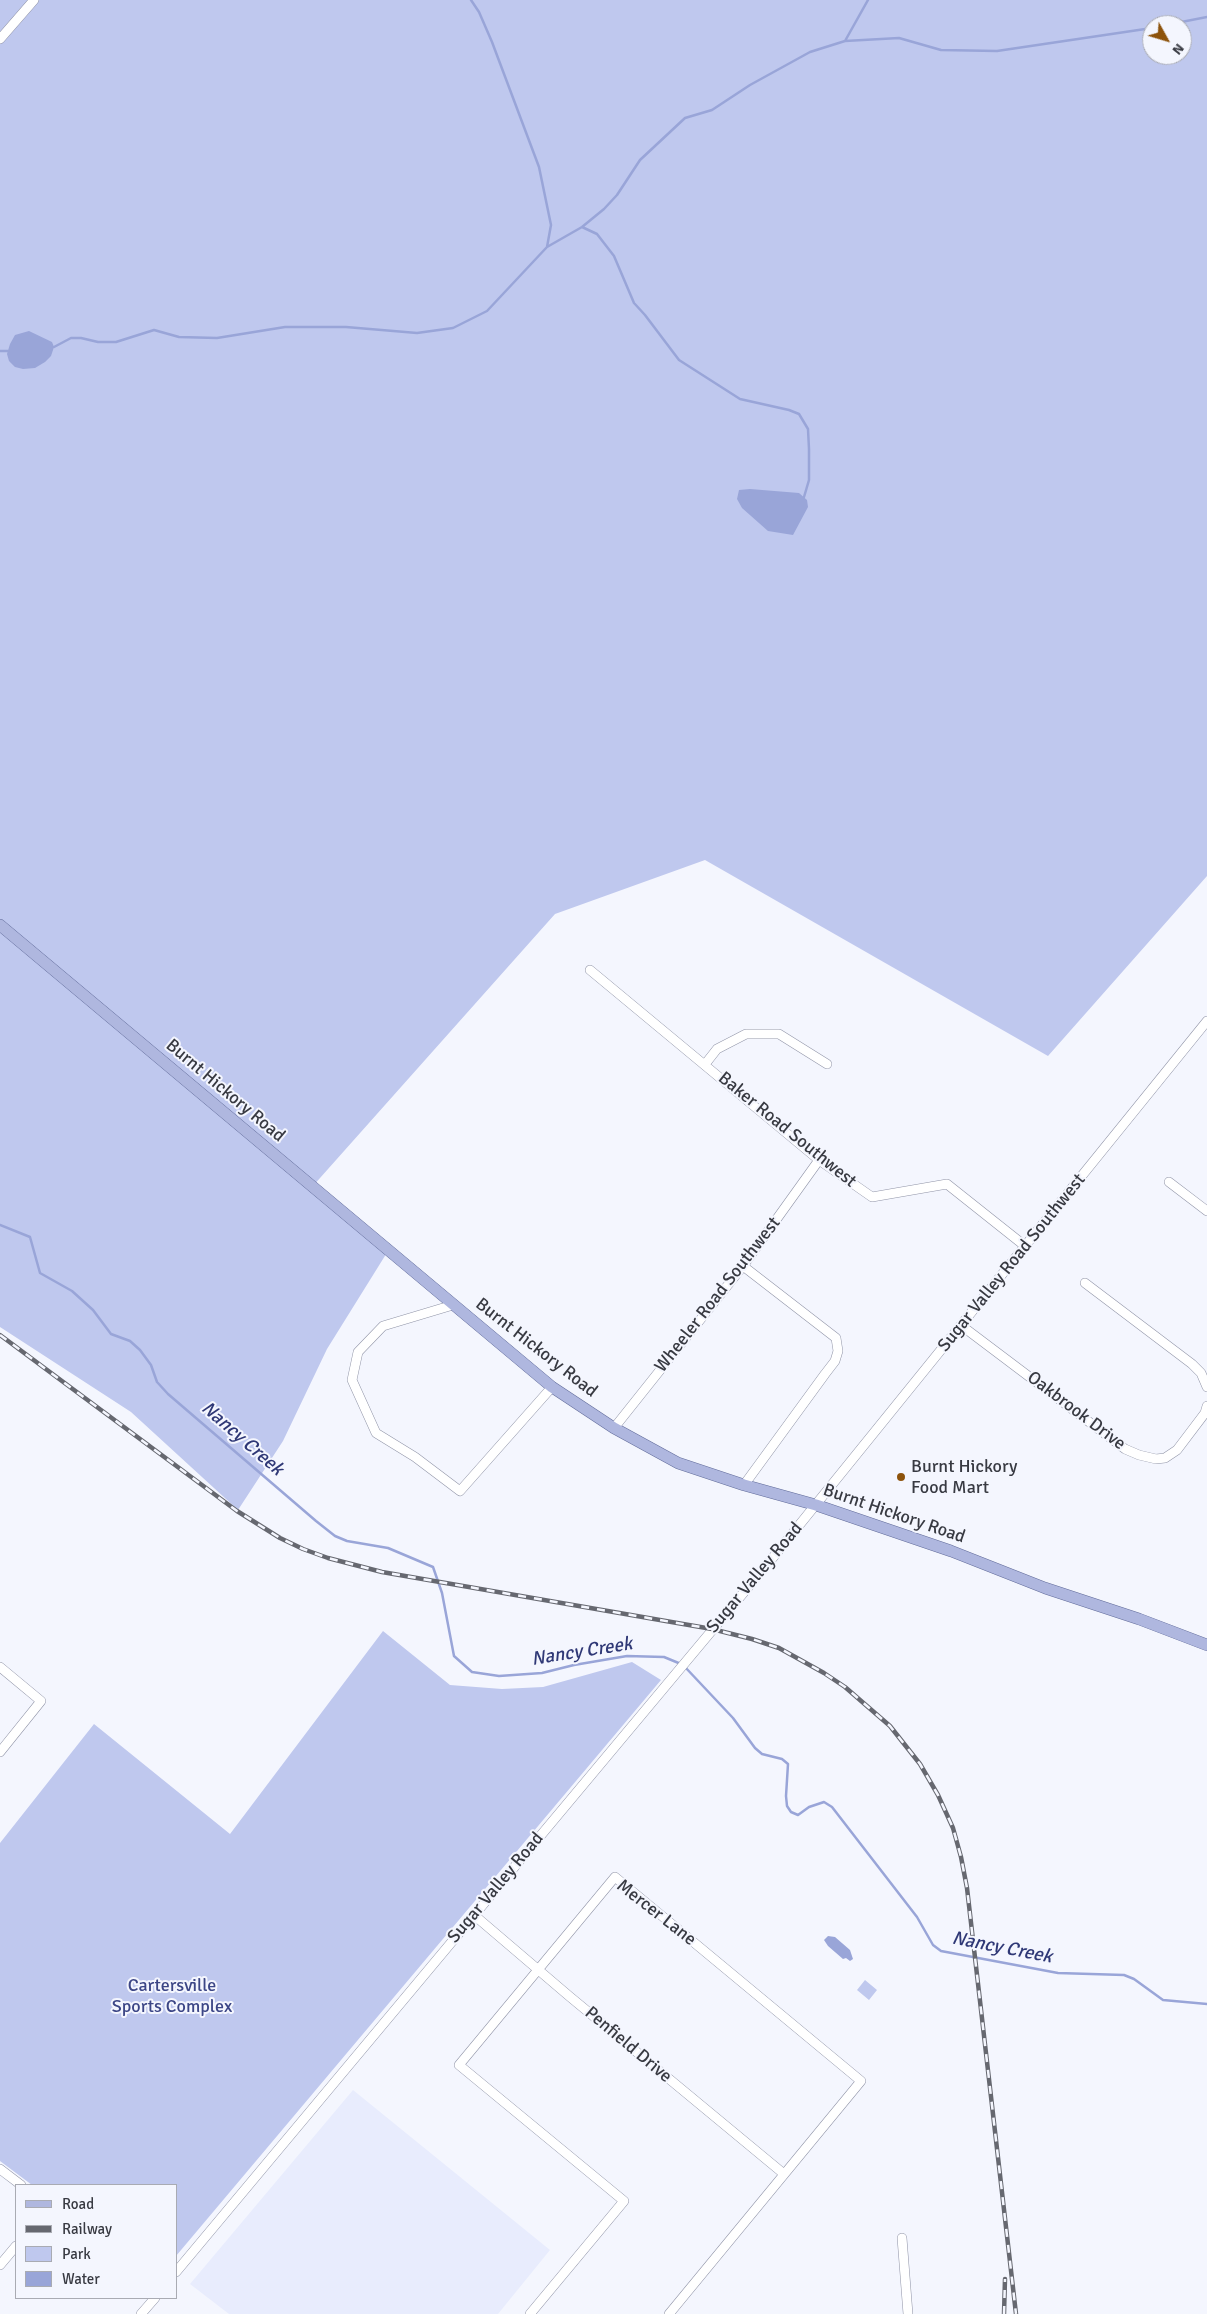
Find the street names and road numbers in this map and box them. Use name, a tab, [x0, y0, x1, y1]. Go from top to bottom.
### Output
street label: Burnt Hickory Road	[161, 1035, 289, 1147]
street label: Baker Road Southwest	[713, 1068, 861, 1192]
street label: Sugar Valley Road Southwest	[934, 1170, 1090, 1356]
street label: Wheeler Road Southwest	[651, 1213, 785, 1377]
street label: Burnt Hickory Road	[471, 1294, 601, 1402]
street label: Oakbrook Drive	[1023, 1367, 1129, 1455]
street label: Burnt Hickory Road	[820, 1480, 968, 1548]
street label: Sugar Valley Road	[702, 1518, 808, 1638]
street label: Sugar Valley Road	[443, 1828, 549, 1948]
street label: Mercer Lane	[612, 1875, 700, 1951]
street label: Penfield Drive	[580, 2002, 676, 2088]

